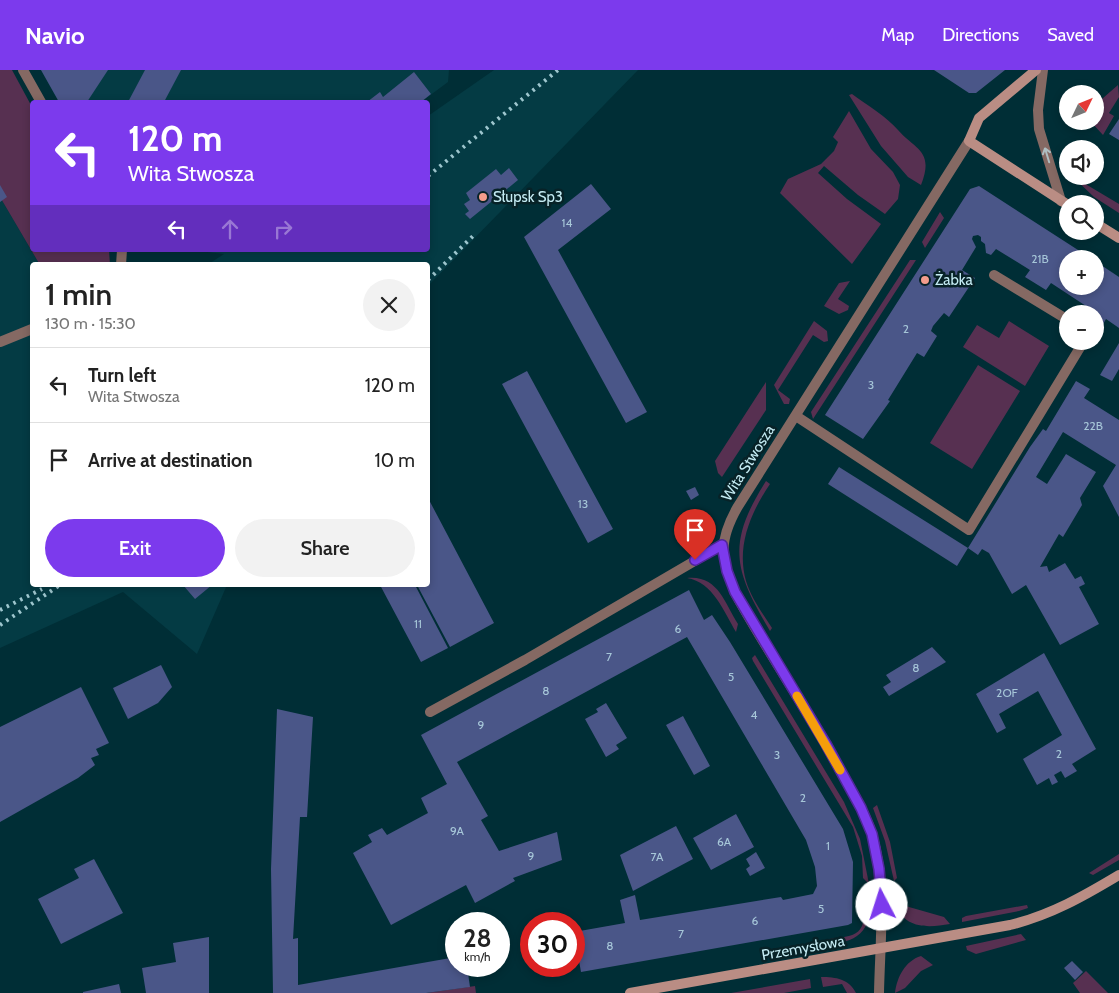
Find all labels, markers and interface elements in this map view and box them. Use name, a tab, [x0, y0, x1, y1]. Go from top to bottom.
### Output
text: Navio	[25, 21, 85, 50]
text: Map	[881, 24, 914, 46]
text: Directions	[942, 24, 1019, 46]
text: Saved	[1047, 24, 1094, 46]
north arrow	[1059, 85, 1104, 130]
map controls	[1059, 85, 1104, 350]
text: 120 m	[128, 117, 222, 160]
icon: left	[45, 120, 110, 185]
button: sound	[1059, 140, 1104, 185]
one-way arrow	[1041, 147, 1051, 163]
text: Wita Stwosza	[128, 160, 254, 187]
place label: Słupsk Sp3	[493, 188, 563, 206]
marker: Słupsk Sp3	[477, 191, 489, 203]
button: search	[1059, 195, 1104, 240]
icon: left	[163, 215, 191, 243]
icon: ahead	[216, 215, 244, 243]
icon: right	[269, 215, 297, 243]
house number: 14	[562, 215, 572, 230]
button: +	[1059, 250, 1104, 295]
house number: 21B	[1031, 251, 1049, 266]
place label: Żabka	[935, 270, 973, 289]
marker: Żabka	[919, 274, 931, 286]
text: 1 min	[45, 276, 112, 313]
button: close	[363, 279, 415, 331]
button: −	[1059, 305, 1104, 350]
text: 130 m · 15:30	[45, 314, 136, 333]
house number: 2	[903, 321, 909, 336]
text: Turn left	[88, 364, 156, 387]
icon: left	[45, 371, 73, 399]
text: 120 m	[365, 374, 415, 397]
house number: 3	[868, 377, 874, 392]
text: Wita Stwosza	[88, 387, 180, 406]
house number: 22B	[1083, 418, 1103, 433]
street label: Wita Stwosza	[718, 421, 779, 504]
icon: arrive	[45, 446, 73, 474]
text: Arrive at destination	[88, 449, 252, 472]
text: 10 m	[375, 449, 415, 472]
house number: 13	[578, 496, 588, 511]
pin	[674, 509, 716, 560]
icon: arrive	[681, 516, 709, 544]
button: Exit	[45, 519, 225, 577]
button: Share	[235, 519, 415, 577]
house number: 11	[414, 616, 422, 631]
house number: 6	[675, 621, 682, 636]
house number: 7	[606, 649, 612, 664]
house number: 8	[912, 660, 920, 675]
house number: 5	[728, 669, 734, 684]
house number: 8	[542, 683, 550, 698]
house number: 2OF	[996, 685, 1019, 700]
house number: 4	[751, 707, 758, 722]
house number: 9	[478, 717, 485, 732]
house number: 2	[1056, 746, 1062, 761]
house number: 3	[774, 747, 780, 762]
house number: 2	[800, 790, 806, 805]
house number: 9A	[450, 823, 465, 838]
house number: 6A	[717, 834, 732, 849]
house number: 1	[826, 838, 830, 853]
house number: 9	[528, 848, 535, 863]
house number: 7A	[651, 849, 664, 864]
position arrow	[855, 878, 907, 930]
house number: 5	[818, 901, 824, 916]
speed limit sign: 30	[520, 912, 585, 977]
house number: 6	[752, 913, 759, 928]
text: 28	[463, 923, 492, 953]
house number: 7	[678, 926, 684, 941]
street label: Przemysłowa	[760, 932, 847, 964]
house number: 8	[606, 938, 614, 953]
text: km/h	[464, 949, 491, 964]

